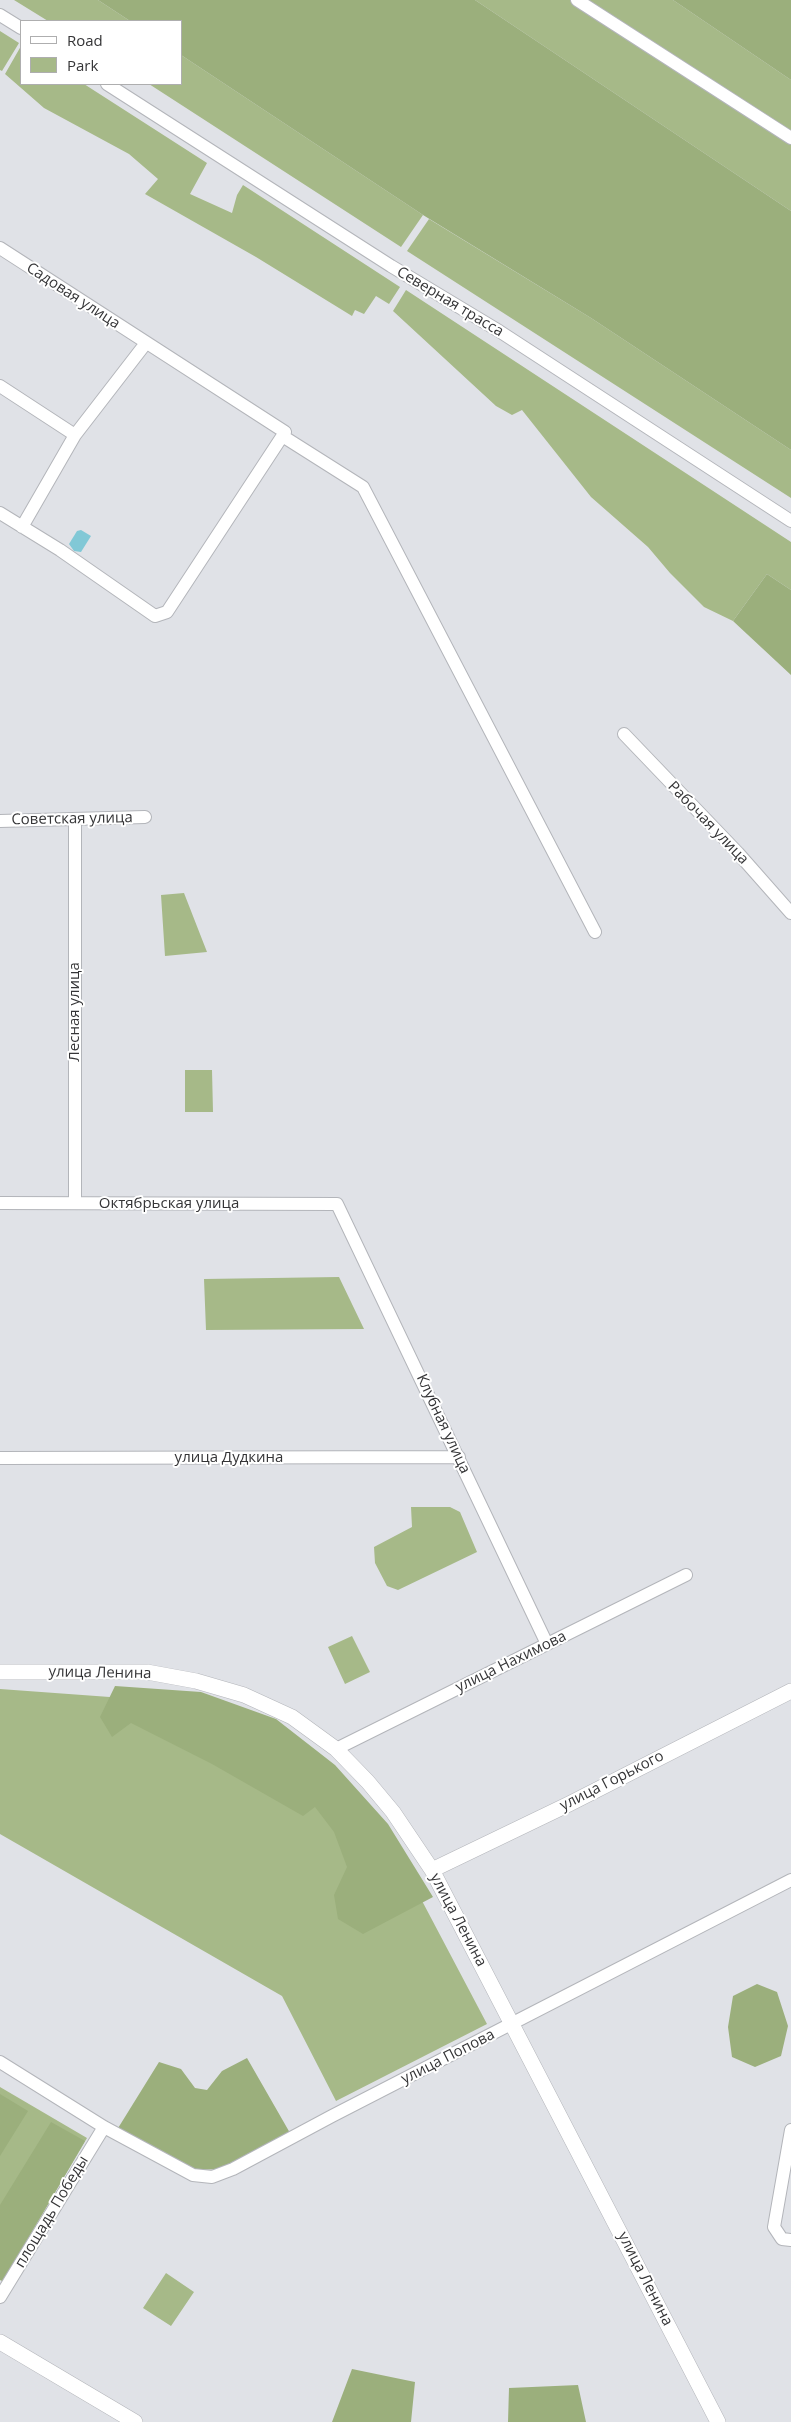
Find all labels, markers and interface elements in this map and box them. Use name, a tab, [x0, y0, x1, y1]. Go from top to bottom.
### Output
legend	[20, 20, 182, 85]
text: Road	[67, 30, 103, 50]
text: Park	[67, 55, 98, 75]
street label: Садовая улица	[23, 259, 123, 333]
street label: Северная трасса	[393, 263, 507, 341]
street label: Рабочая улица	[664, 778, 752, 868]
street label: Советская улица	[11, 809, 133, 829]
street label: Лесная улица	[66, 962, 84, 1062]
street label: Октябрьская улица	[99, 1195, 239, 1213]
street label: Клубная улица	[412, 1371, 474, 1477]
street label: улица Дудкина	[175, 1449, 283, 1467]
street label: улица Нахимова	[453, 1627, 569, 1697]
street label: улица Ленина	[48, 1663, 152, 1683]
street label: улица Горького	[557, 1747, 667, 1815]
street label: улица Ленина	[426, 1870, 490, 1970]
street label: улица Попова	[398, 2026, 498, 2088]
street label: площадь Победы	[11, 2153, 93, 2271]
street label: улица Ленина	[614, 2229, 676, 2329]

